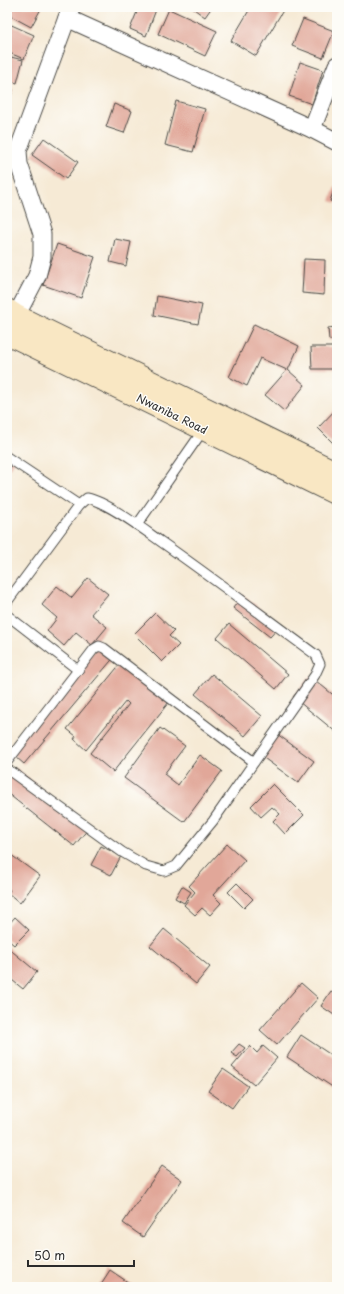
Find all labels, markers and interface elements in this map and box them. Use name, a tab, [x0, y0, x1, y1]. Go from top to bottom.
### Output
street label: Nwaniba Road	[134, 389, 211, 438]
scale bar	[28, 1242, 134, 1268]
text: 50 m	[34, 1246, 65, 1264]

